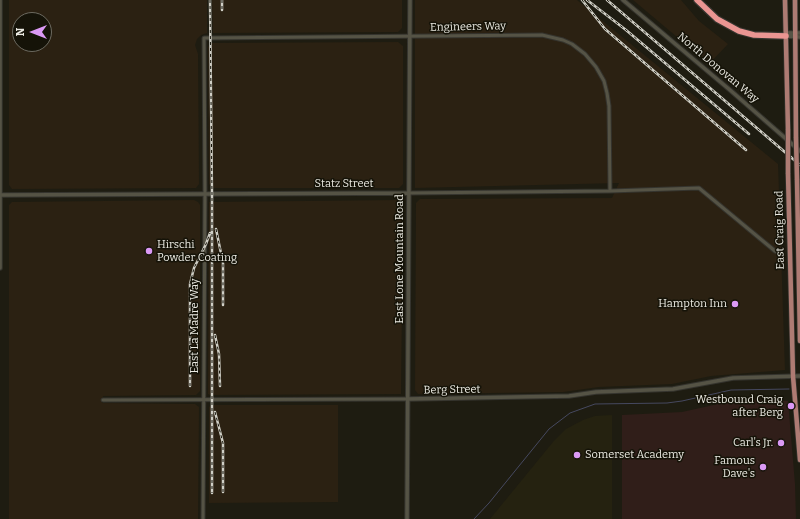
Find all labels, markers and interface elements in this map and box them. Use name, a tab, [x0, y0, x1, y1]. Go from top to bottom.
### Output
north arrow	[12, 12, 52, 52]
street label: Engineers Way	[430, 20, 506, 34]
text: N	[14, 28, 27, 36]
street label: North Donovan Way	[675, 30, 761, 106]
street label: Statz Street	[315, 177, 373, 191]
street label: East Craig Road	[773, 190, 787, 270]
street label: East Lone Mountain Road	[393, 194, 407, 324]
place label: Hirschi Powder Coating	[157, 238, 237, 264]
marker: Hirschi Powder Coating	[144, 246, 154, 256]
street label: East La Madre Way	[188, 278, 202, 374]
place label: Hampton Inn	[658, 297, 727, 311]
marker: Hampton Inn	[730, 299, 740, 309]
street label: Berg Street	[423, 383, 481, 397]
place label: Westbound Craig after Berg	[695, 393, 783, 419]
marker: Westbound Craig after Berg	[786, 401, 796, 411]
place label: Carl's Jr.	[733, 436, 773, 450]
marker: Carl's Jr.	[776, 438, 786, 448]
place label: Somerset Academy	[585, 448, 684, 462]
marker: Somerset Academy	[572, 450, 582, 460]
place label: Famous Dave's	[714, 454, 755, 480]
marker: Famous Dave's	[758, 462, 768, 472]

